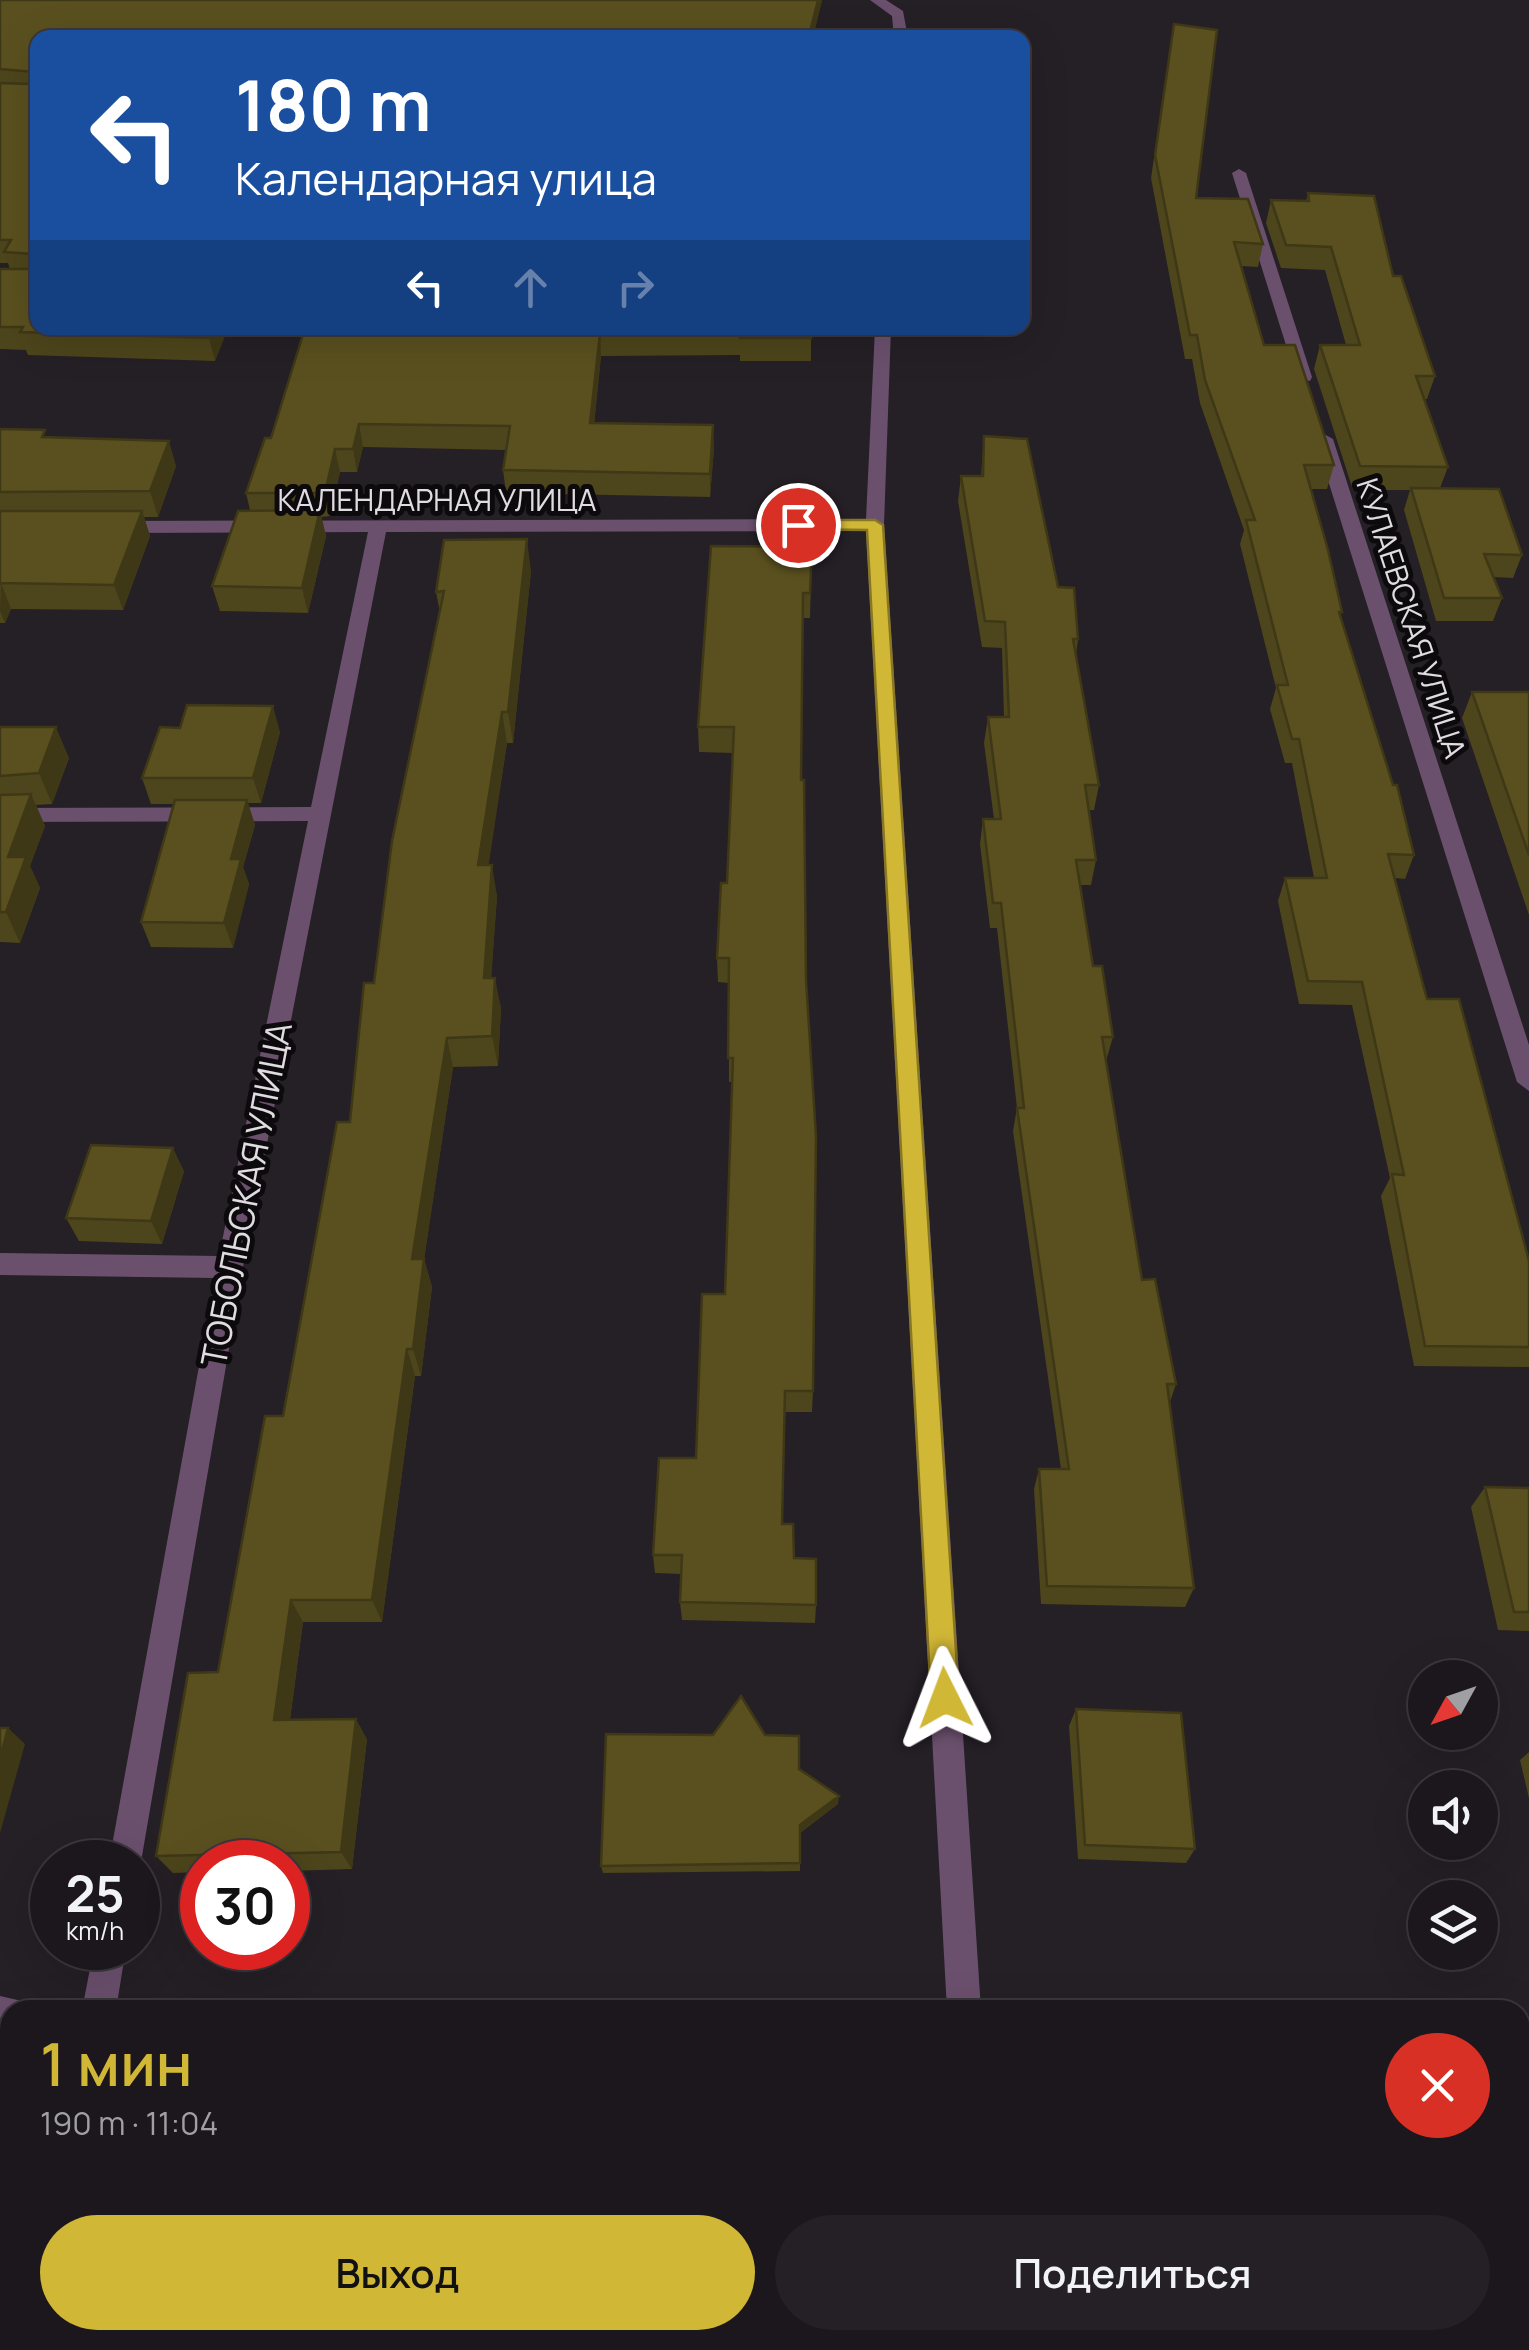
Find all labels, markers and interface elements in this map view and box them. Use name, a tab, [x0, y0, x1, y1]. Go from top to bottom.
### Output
text: 180 m	[235, 56, 432, 152]
icon: left	[70, 70, 200, 200]
text: Календарная улица	[235, 147, 657, 209]
icon: left	[398, 260, 453, 315]
icon: ahead	[503, 260, 558, 315]
icon: right	[608, 260, 663, 315]
street label: КУЛАЕВСКАЯ УЛИЦА	[1347, 473, 1477, 763]
street label: КАЛЕНДАРНАЯ УЛИЦА	[278, 479, 596, 520]
pin	[756, 483, 841, 568]
icon: arrive	[771, 498, 826, 553]
street label: ТОБОЛЬСКАЯ УЛИЦА	[189, 1018, 303, 1370]
position arrow	[893, 1646, 997, 1750]
north arrow	[1408, 1660, 1498, 1750]
map controls	[1408, 1660, 1498, 1970]
button: sound	[1408, 1770, 1498, 1860]
speed limit sign: 30	[180, 1840, 310, 1970]
text: 25	[65, 1859, 125, 1927]
button: layers	[1408, 1880, 1498, 1970]
text: km/h	[66, 1913, 124, 1948]
text: 1 мин	[40, 2022, 193, 2104]
button: close	[1385, 2033, 1490, 2138]
text: 190 m · 11:04	[40, 2101, 218, 2145]
button: Выход	[40, 2215, 755, 2330]
button: Поделиться	[775, 2215, 1490, 2330]

